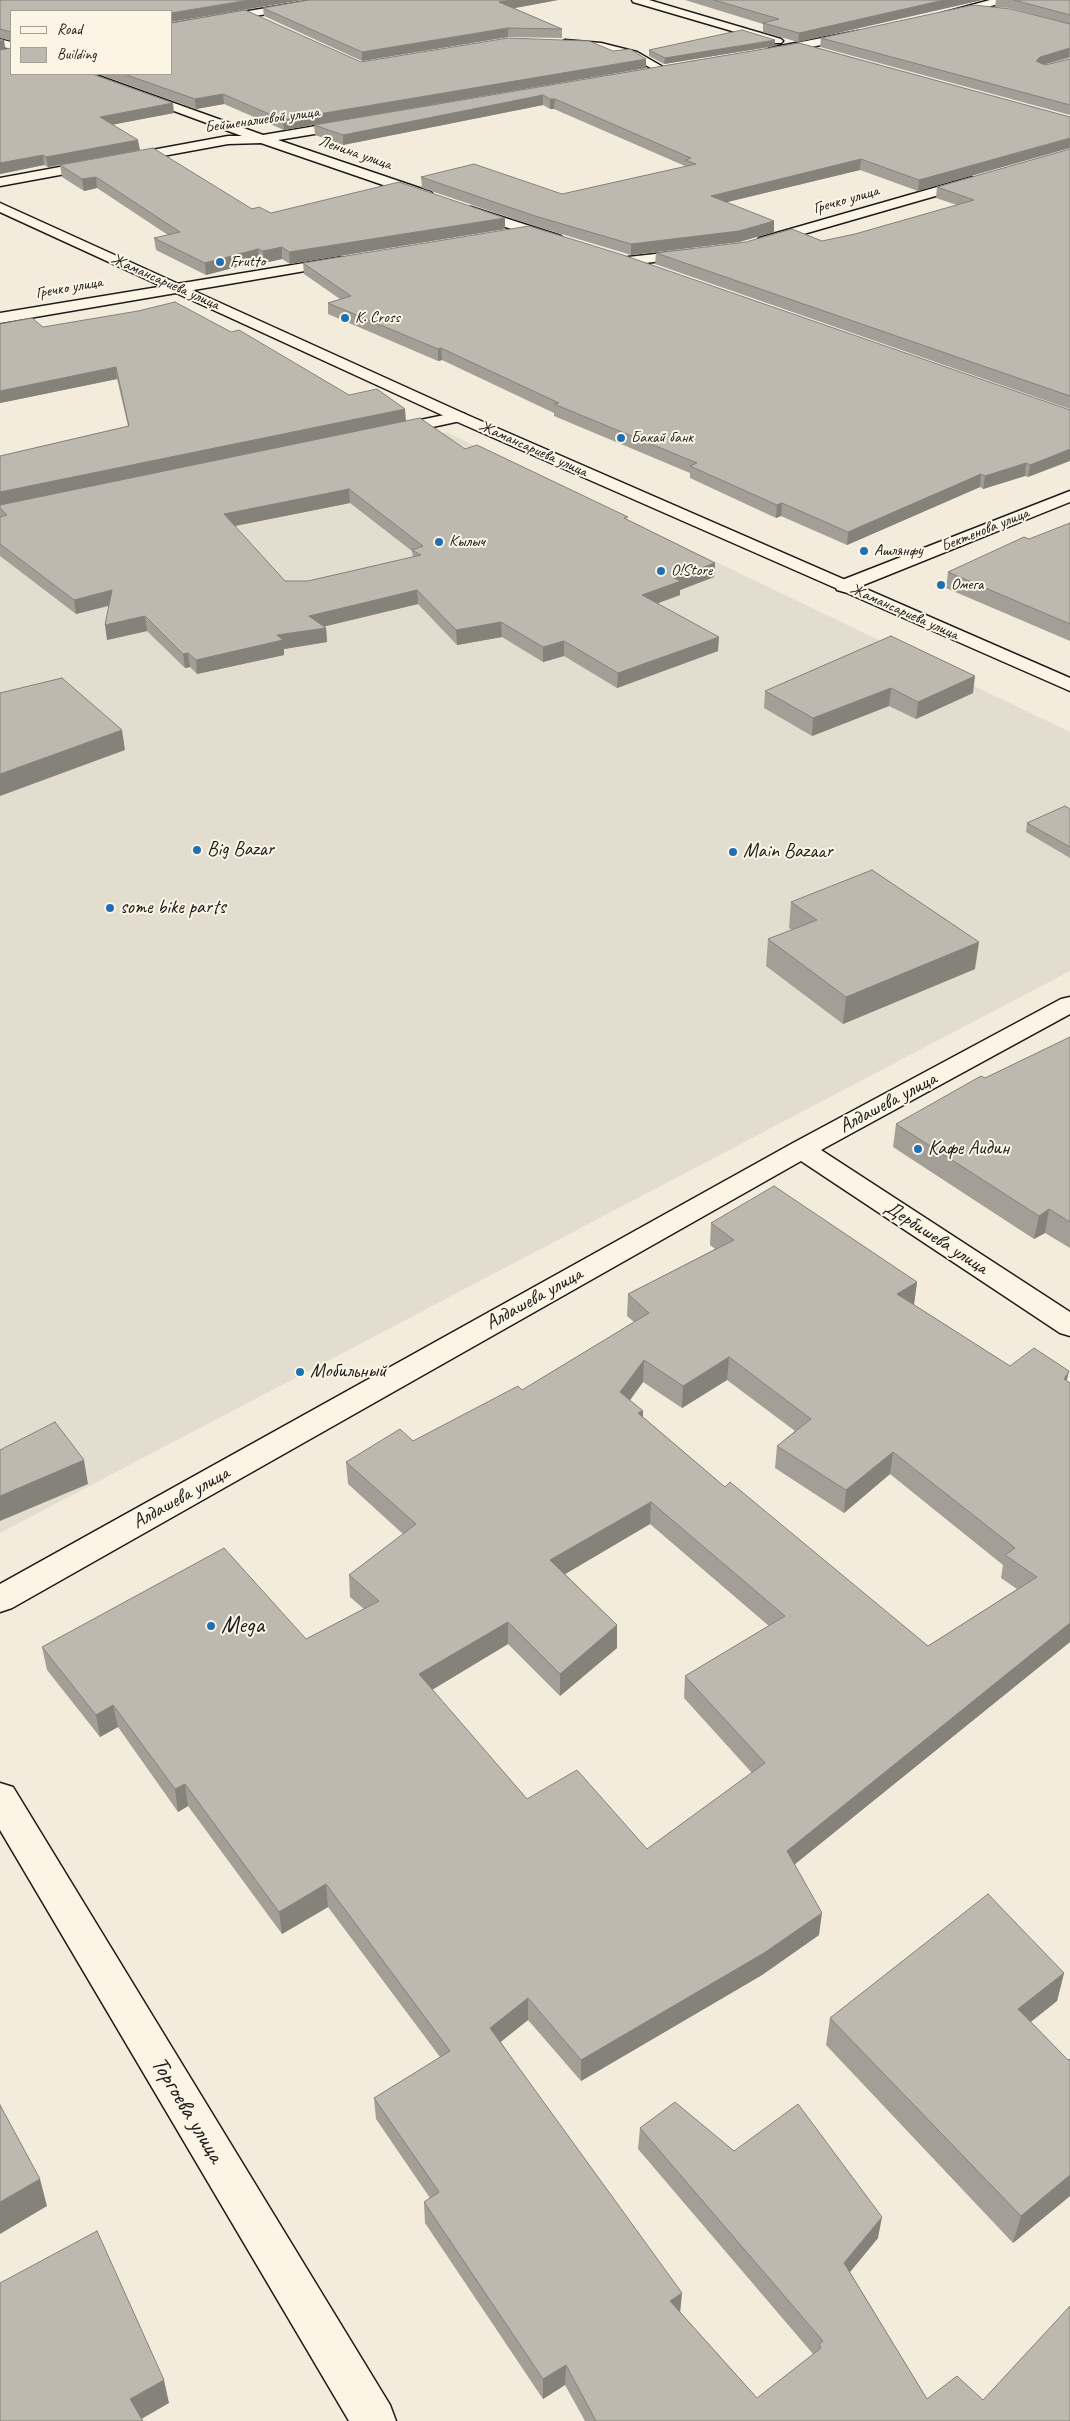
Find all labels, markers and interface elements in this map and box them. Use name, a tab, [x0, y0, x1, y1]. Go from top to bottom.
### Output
legend	[10, 10, 172, 75]
text: Road	[57, 20, 82, 39]
text: Building	[57, 45, 96, 64]
street label: Бейшеналиевой улица	[204, 102, 320, 138]
street label: Ленина улица	[316, 132, 394, 174]
street label: Гречко улица	[811, 181, 881, 219]
street label: Жамансариева улица	[108, 249, 222, 315]
place label: Frutto	[230, 252, 265, 272]
marker: Frutto	[214, 256, 226, 268]
street label: Гречко улица	[34, 273, 104, 303]
place label: K. Cross	[355, 308, 400, 328]
marker: K. Cross	[339, 312, 351, 324]
street label: Жамансариева улица	[476, 416, 590, 482]
place label: Бакай банк	[631, 428, 693, 448]
marker: Бакай банк	[615, 432, 627, 444]
street label: Бектенова улица	[938, 504, 1032, 556]
place label: Кылыч	[449, 532, 485, 552]
marker: Кылыч	[433, 536, 445, 548]
place label: Ашлянфу	[874, 541, 923, 561]
marker: Ашлянфу	[858, 545, 870, 557]
place label: O!Store	[671, 561, 712, 581]
marker: O!Store	[655, 565, 667, 577]
place label: Омега	[951, 575, 983, 595]
street label: Жамансариева улица	[847, 579, 961, 645]
marker: Омега	[935, 579, 947, 591]
place label: Big Bazar	[207, 838, 274, 862]
place label: Main Bazaar	[743, 840, 833, 864]
marker: Big Bazar	[191, 844, 203, 856]
marker: Main Bazaar	[727, 846, 739, 858]
place label: some bike parts	[120, 896, 225, 920]
marker: some bike parts	[104, 902, 116, 914]
street label: Алдашева улица	[835, 1067, 941, 1139]
place label: Кафе Аидин	[928, 1137, 1009, 1161]
marker: Кафе Аидин	[912, 1143, 924, 1155]
street label: Дербишева улица	[880, 1196, 992, 1280]
street label: Алдашева улица	[481, 1263, 587, 1335]
place label: Мобильный	[310, 1360, 386, 1384]
marker: Мобильный	[294, 1366, 306, 1378]
street label: Алдашева улица	[128, 1462, 234, 1534]
place label: Mega	[221, 1612, 264, 1640]
marker: Mega	[205, 1620, 217, 1632]
street label: Торгоева улица	[144, 2052, 230, 2168]

